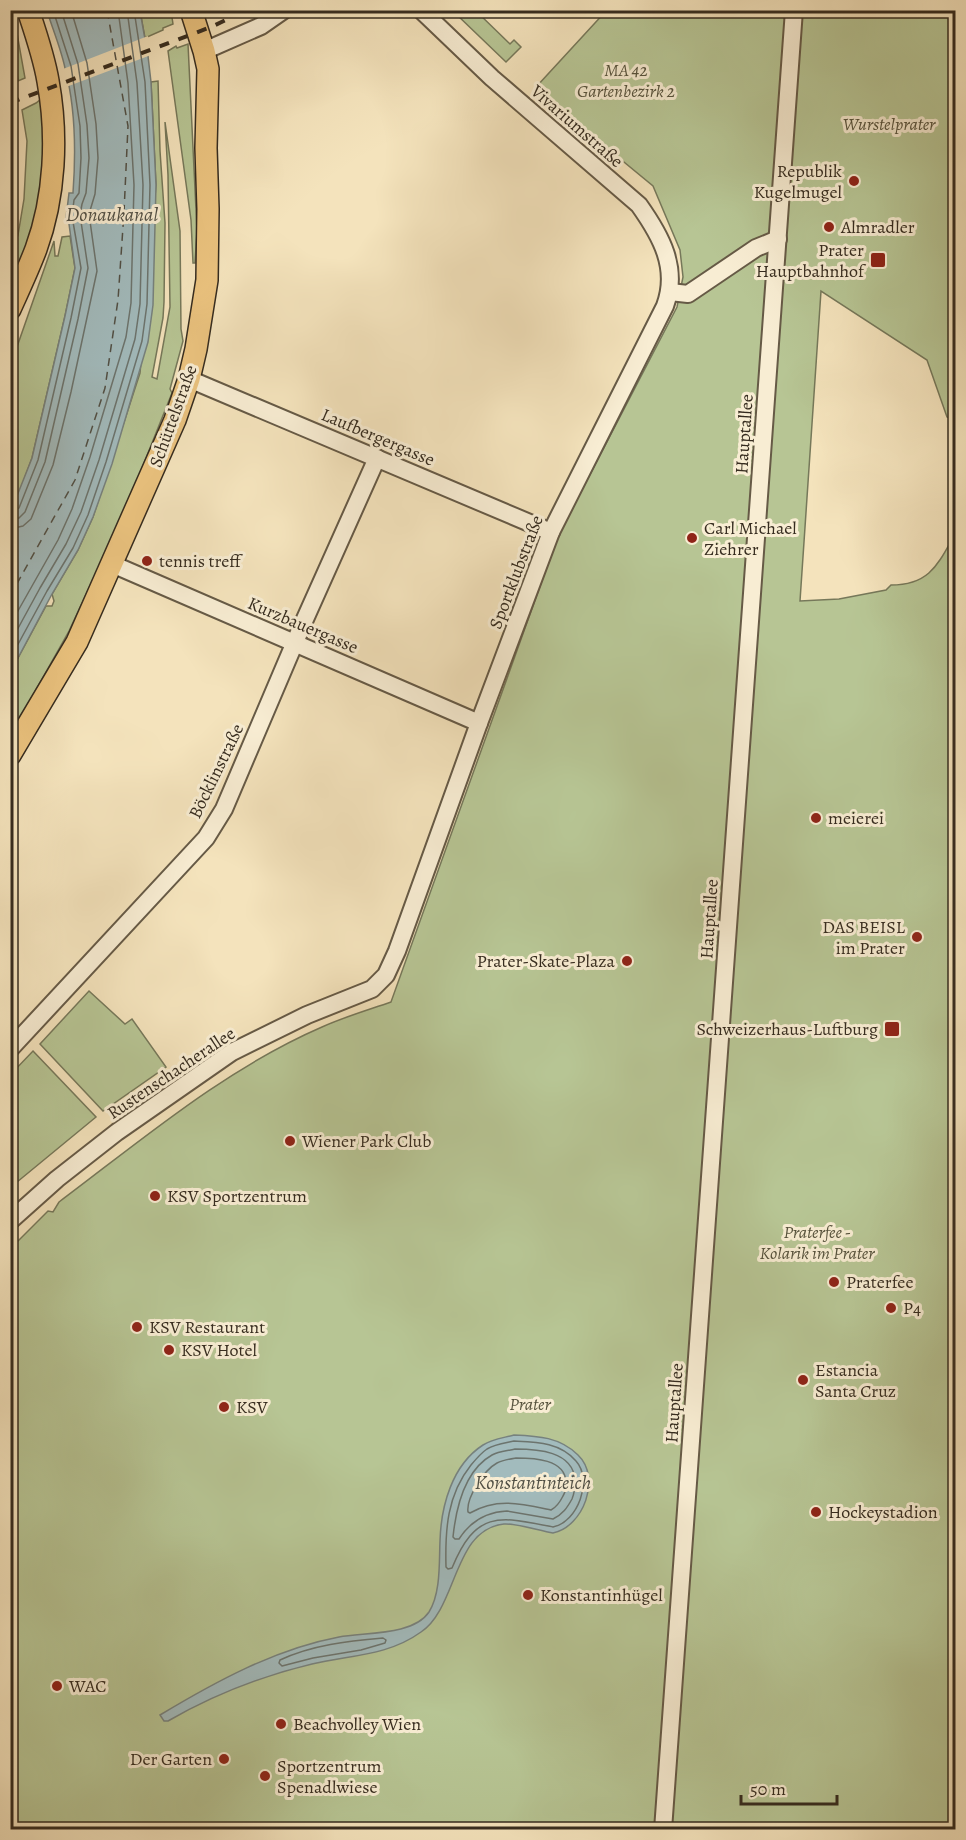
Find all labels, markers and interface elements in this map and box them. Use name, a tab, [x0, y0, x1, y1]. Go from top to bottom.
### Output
park label: MA 42 Gartenbezirk 2	[577, 58, 675, 103]
street label: Vivariumstraße	[525, 79, 628, 173]
park label: Wurstelprater	[843, 112, 936, 136]
place label: Republik Kugelmugel	[754, 159, 843, 204]
marker: Republik Kugelmugel	[847, 174, 861, 188]
water label: Donaukanal	[66, 201, 158, 228]
place label: Almradler	[840, 215, 915, 239]
marker: Almradler	[822, 220, 836, 234]
place label: Prater Hauptbahnhof	[756, 238, 867, 283]
marker: Prater Hauptbahnhof	[869, 251, 887, 269]
street label: Schüttelstraße	[143, 361, 203, 471]
street label: Hauptallee	[729, 393, 759, 475]
street label: Laufbergergasse	[318, 402, 438, 472]
street label: Sportklubstraße	[483, 512, 549, 632]
place label: Carl Michael Ziehrer	[704, 516, 797, 561]
marker: Carl Michael Ziehrer	[685, 531, 699, 545]
place label: tennis treff	[159, 549, 244, 573]
marker: tennis treff	[140, 554, 154, 568]
street label: Kurzbauergasse	[244, 591, 362, 659]
street label: Böcklinstraße	[183, 720, 249, 822]
place label: meierei	[828, 806, 884, 830]
marker: meierei	[809, 811, 823, 825]
street label: Hauptallee	[694, 878, 724, 960]
place label: DAS BEISL im Prater	[822, 915, 906, 960]
marker: DAS BEISL im Prater	[910, 930, 924, 944]
place label: Prater-Skate-Plaza	[477, 949, 616, 973]
marker: Prater-Skate-Plaza	[620, 954, 634, 968]
place label: Schweizerhaus-Luftburg	[697, 1017, 878, 1041]
marker: Schweizerhaus-Luftburg	[883, 1020, 901, 1038]
street label: Rustenschacherallee	[102, 1021, 240, 1125]
place label: Wiener Park Club	[301, 1129, 431, 1153]
marker: Wiener Park Club	[283, 1134, 297, 1148]
place label: KSV Sportzentrum	[167, 1184, 307, 1208]
marker: KSV Sportzentrum	[148, 1189, 162, 1203]
park label: Praterfee - Kolarik im Prater	[760, 1220, 875, 1265]
place label: Praterfee	[846, 1270, 913, 1294]
marker: Praterfee	[827, 1275, 841, 1289]
place label: P4	[903, 1296, 921, 1320]
marker: P4	[884, 1301, 898, 1315]
place label: KSV Restaurant	[149, 1315, 265, 1339]
marker: KSV Restaurant	[130, 1320, 144, 1334]
place label: KSV Hotel	[181, 1338, 258, 1362]
marker: KSV Hotel	[162, 1343, 176, 1357]
place label: Estancia Santa Cruz	[815, 1358, 896, 1403]
street label: Hauptallee	[659, 1362, 689, 1444]
marker: Estancia Santa Cruz	[796, 1373, 810, 1387]
park label: Prater	[509, 1392, 551, 1416]
place label: KSV	[236, 1395, 268, 1419]
marker: KSV	[217, 1400, 231, 1414]
water label: Konstantinteich	[475, 1469, 591, 1496]
place label: Hockeystadion	[828, 1500, 938, 1524]
marker: Hockeystadion	[809, 1505, 823, 1519]
place label: Konstantinhügel	[540, 1583, 663, 1607]
marker: Konstantinhügel	[521, 1588, 535, 1602]
place label: WAC	[68, 1674, 107, 1698]
marker: WAC	[50, 1679, 64, 1693]
place label: Beachvolley Wien	[293, 1712, 421, 1736]
marker: Beachvolley Wien	[274, 1717, 288, 1731]
place label: Der Garten	[130, 1747, 212, 1771]
marker: Der Garten	[217, 1752, 231, 1766]
place label: Sportzentrum Spenadlwiese	[277, 1754, 382, 1799]
scale bar	[741, 1768, 837, 1806]
marker: Sportzentrum Spenadlwiese	[258, 1769, 272, 1783]
text: 50 m	[750, 1777, 786, 1801]

